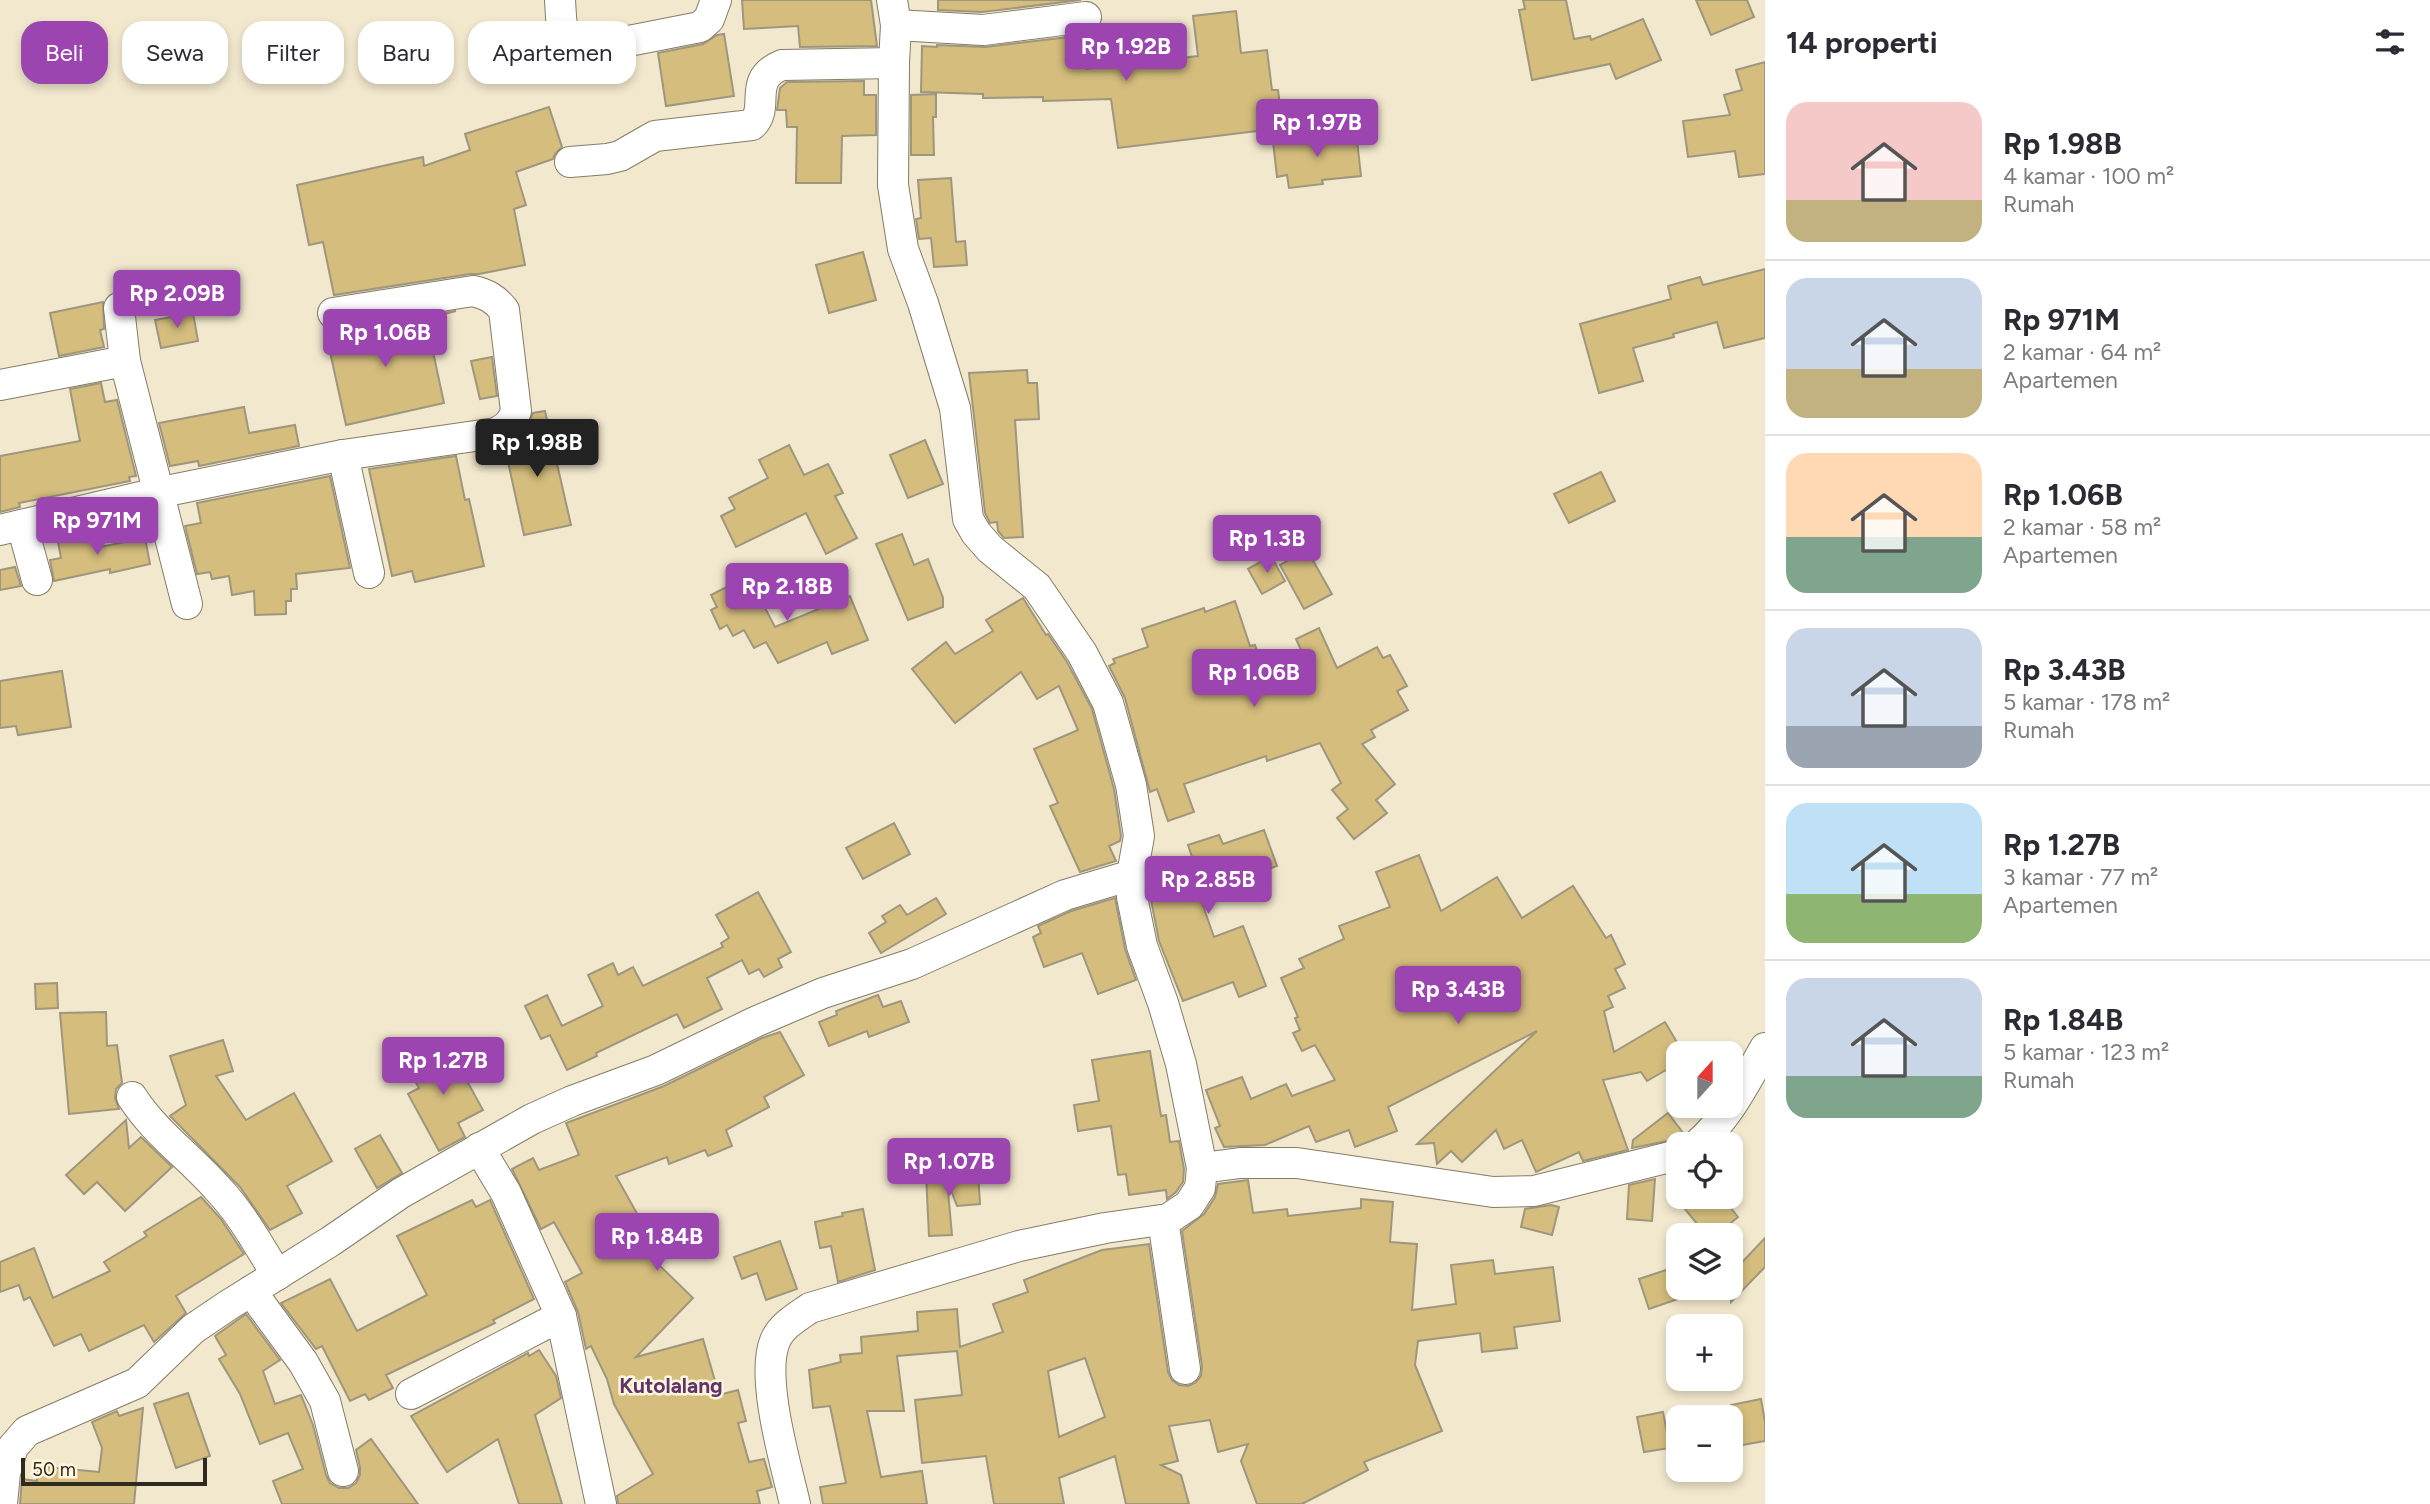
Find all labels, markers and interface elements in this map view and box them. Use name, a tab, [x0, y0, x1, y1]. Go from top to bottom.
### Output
chip: Beli	[21, 21, 108, 84]
chip: Sewa	[122, 21, 228, 84]
chip: Filter	[242, 21, 344, 84]
chip: Baru	[358, 21, 454, 84]
chip: Apartemen	[468, 21, 636, 84]
icon: filters	[2371, 23, 2409, 61]
pin: Rp 1.92B	[1054, 24, 1198, 83]
text: 14 properti	[1786, 24, 1938, 61]
text: Rp 1.92B	[1081, 32, 1171, 60]
pin: Rp 1.97B	[1245, 100, 1389, 159]
text: Rp 1.97B	[1272, 108, 1362, 136]
text: Rp 1.98B	[2003, 125, 2122, 162]
icon: home	[1842, 130, 1926, 214]
text: 4 kamar · 100 m²	[2003, 162, 2174, 190]
text: Rumah	[2003, 190, 2074, 218]
pin: Rp 2.09B	[105, 270, 249, 330]
text: Rp 2.09B	[129, 279, 225, 307]
text: Rp 971M	[2003, 301, 2120, 338]
icon: home	[1842, 306, 1926, 390]
pin: Rp 1.06B	[313, 310, 457, 369]
text: Rp 1.06B	[339, 318, 431, 346]
text: 2 kamar · 64 m²	[2003, 338, 2161, 366]
text: Apartemen	[2003, 366, 2118, 394]
pin: Rp 1.98B	[465, 420, 609, 479]
text: Rp 1.98B	[491, 428, 583, 456]
text: Rp 1.06B	[2003, 476, 2123, 513]
icon: home	[1842, 481, 1926, 565]
pin: Rp 971M	[32, 498, 162, 557]
text: Rp 971M	[52, 506, 142, 534]
text: 2 kamar · 58 m²	[2003, 513, 2161, 541]
pin: Rp 1.3B	[1202, 516, 1332, 575]
text: Rp 1.3B	[1229, 524, 1305, 552]
text: Apartemen	[2003, 541, 2118, 569]
pin: Rp 2.18B	[715, 564, 859, 623]
text: Rp 2.18B	[741, 572, 833, 600]
pin: Rp 1.06B	[1182, 650, 1326, 709]
text: Rp 3.43B	[2003, 651, 2126, 688]
icon: home	[1842, 656, 1926, 740]
text: Rp 1.06B	[1208, 658, 1300, 686]
text: 5 kamar · 178 m²	[2003, 688, 2170, 716]
text: Rumah	[2003, 716, 2074, 744]
text: Rp 1.27B	[2003, 826, 2120, 863]
icon: home	[1842, 831, 1926, 915]
pin: Rp 2.85B	[1136, 856, 1280, 916]
text: 3 kamar · 77 m²	[2003, 863, 2158, 891]
text: Rp 2.85B	[1161, 865, 1255, 893]
text: Apartemen	[2003, 891, 2118, 919]
pin: Rp 3.43B	[1386, 967, 1530, 1026]
text: Rp 3.43B	[1411, 975, 1505, 1003]
text: Rp 1.84B	[2003, 1001, 2123, 1038]
icon: home	[1842, 1006, 1926, 1090]
pin: Rp 1.27B	[371, 1038, 515, 1097]
text: 5 kamar · 123 m²	[2003, 1038, 2169, 1066]
north arrow	[1666, 1041, 1743, 1118]
map controls	[1666, 1041, 1743, 1482]
text: Rp 1.27B	[398, 1046, 488, 1074]
text: Rumah	[2003, 1066, 2074, 1094]
button: locate	[1666, 1132, 1743, 1209]
pin: Rp 1.07B	[877, 1138, 1021, 1198]
text: Rp 1.07B	[903, 1147, 995, 1175]
pin: Rp 1.84B	[585, 1214, 729, 1273]
text: Rp 1.84B	[611, 1222, 703, 1250]
button: layers	[1666, 1223, 1743, 1300]
button: +	[1666, 1314, 1743, 1391]
district label: Kutolalang	[619, 1373, 723, 1398]
button: −	[1666, 1405, 1743, 1482]
scale bar	[21, 1455, 206, 1487]
text: 50 m	[32, 1458, 76, 1481]

